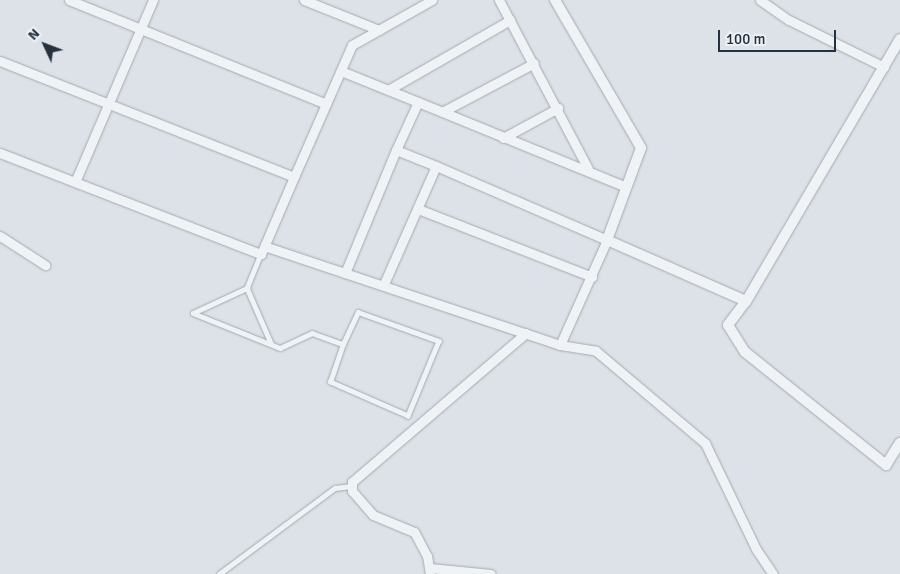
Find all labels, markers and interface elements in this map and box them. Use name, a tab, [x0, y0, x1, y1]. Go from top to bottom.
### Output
north arrow	[20, 20, 70, 70]
scale bar	[720, 20, 838, 52]
text: N	[24, 25, 43, 44]
text: 100 m	[726, 30, 766, 48]

